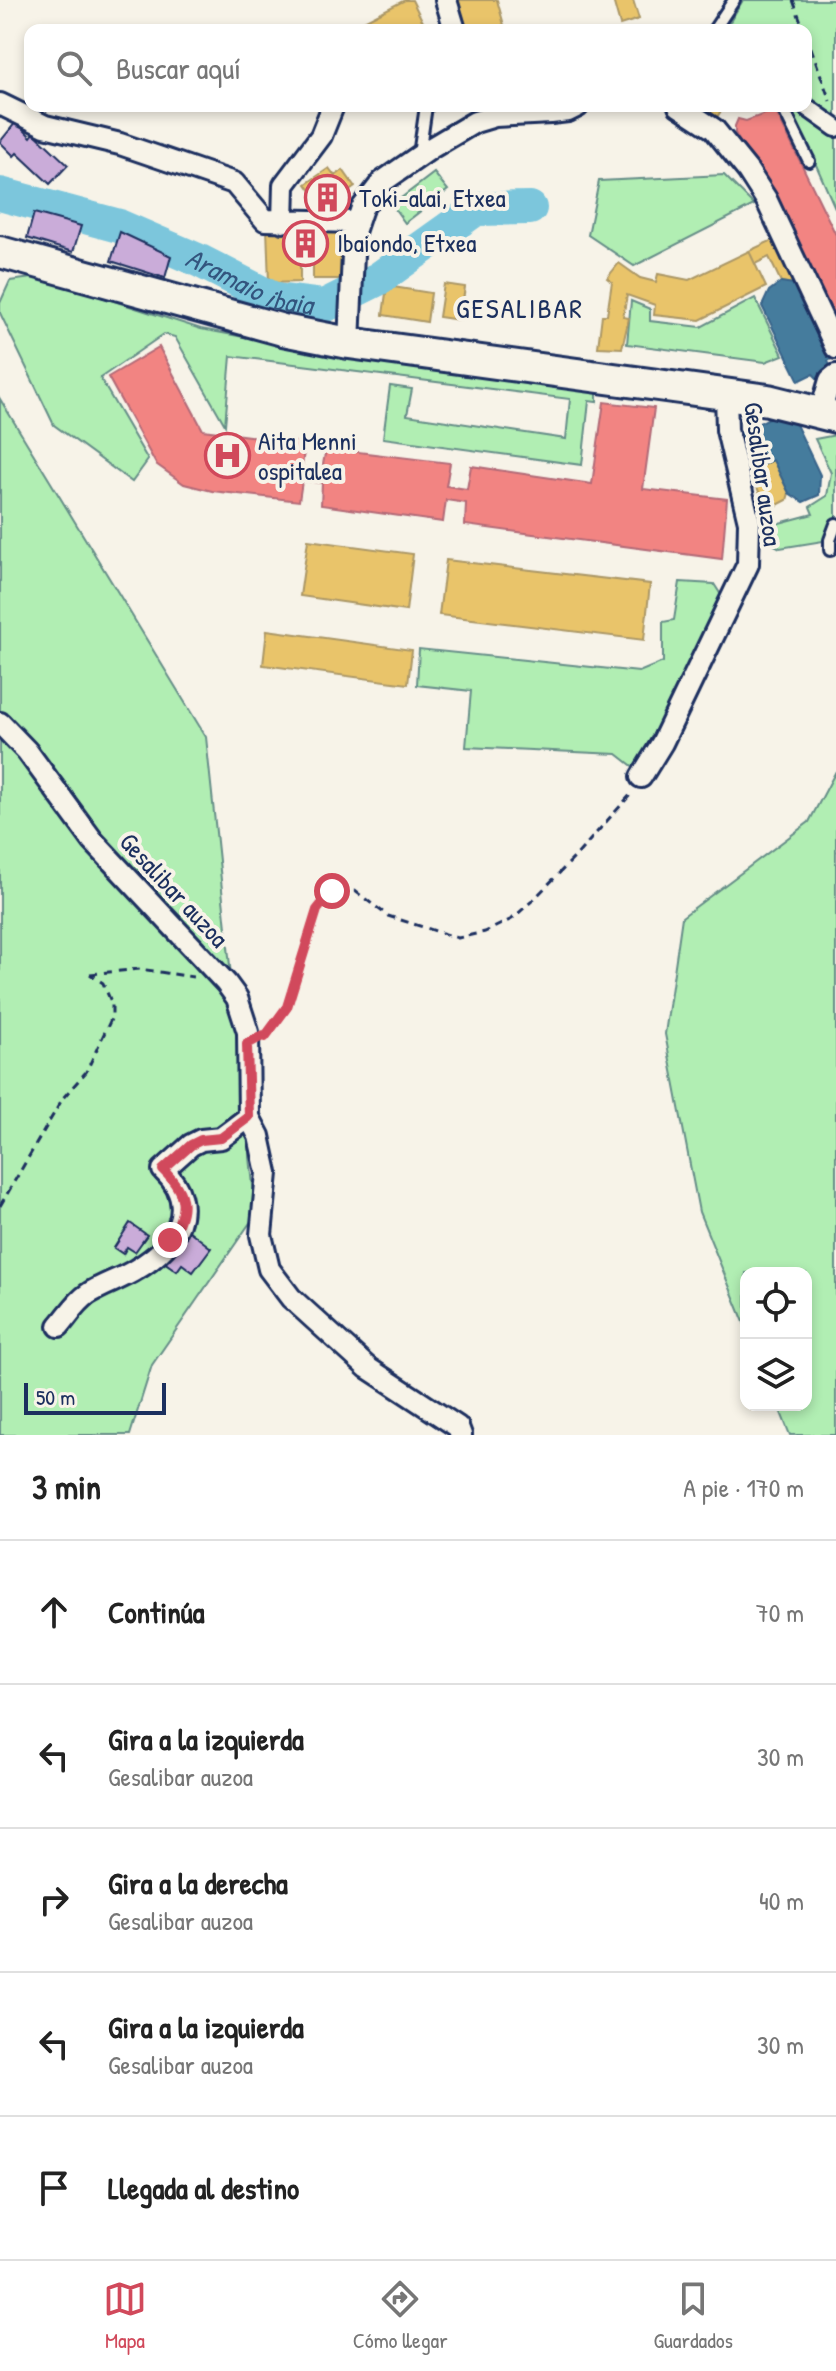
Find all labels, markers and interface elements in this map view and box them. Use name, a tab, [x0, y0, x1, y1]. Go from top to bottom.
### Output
search box	[24, 24, 812, 112]
icon: search	[52, 46, 96, 90]
text: Buscar aquí	[116, 48, 241, 88]
building icon: Toki-alai, Etxea	[304, 174, 352, 222]
place label: Toki-alai, Etxea	[359, 180, 506, 215]
building icon: Ibaiondo, Etxea	[282, 219, 330, 267]
place label: Ibaiondo, Etxea	[337, 225, 477, 260]
water label: Aramaio ibaia	[180, 238, 318, 324]
district label: GESALIBAR	[456, 289, 584, 327]
street label: Gesalibar auzoa	[736, 400, 791, 548]
place label: Aita Menni ospitalea	[258, 423, 357, 488]
hospital icon: Aita Menni ospitalea	[203, 432, 251, 480]
street label: Gesalibar auzoa	[112, 825, 237, 955]
route start	[314, 873, 350, 909]
route end	[152, 1222, 188, 1258]
map controls	[740, 1267, 812, 1411]
button: locate	[740, 1267, 812, 1339]
button: layers	[740, 1339, 812, 1411]
scale bar	[24, 1379, 166, 1415]
text: 50 m	[36, 1382, 75, 1412]
text: 3 min	[32, 1464, 101, 1510]
text: A pie · 170 m	[683, 1470, 804, 1505]
icon: ahead	[32, 1590, 76, 1634]
text: Continúa	[108, 1592, 204, 1632]
text: 70 m	[756, 1595, 804, 1630]
text: Gira a la izquierda	[108, 1719, 304, 1759]
icon: left	[32, 1734, 76, 1778]
text: 30 m	[757, 1739, 804, 1774]
text: Gesalibar auzoa	[108, 1759, 253, 1794]
text: Gira a la derecha	[108, 1863, 288, 1903]
icon: right	[32, 1878, 76, 1922]
text: 40 m	[759, 1883, 804, 1918]
text: Gesalibar auzoa	[108, 1903, 253, 1938]
text: Gira a la izquierda	[108, 2007, 304, 2047]
icon: left	[32, 2022, 76, 2066]
text: 30 m	[757, 2027, 804, 2062]
text: Gesalibar auzoa	[108, 2047, 253, 2082]
icon: arrive	[32, 2166, 76, 2210]
text: Llegada al destino	[108, 2168, 299, 2208]
tab: Mapa	[103, 2277, 147, 2355]
tab: Cómo llegar	[353, 2277, 448, 2355]
tab: Guardados	[654, 2277, 733, 2355]

